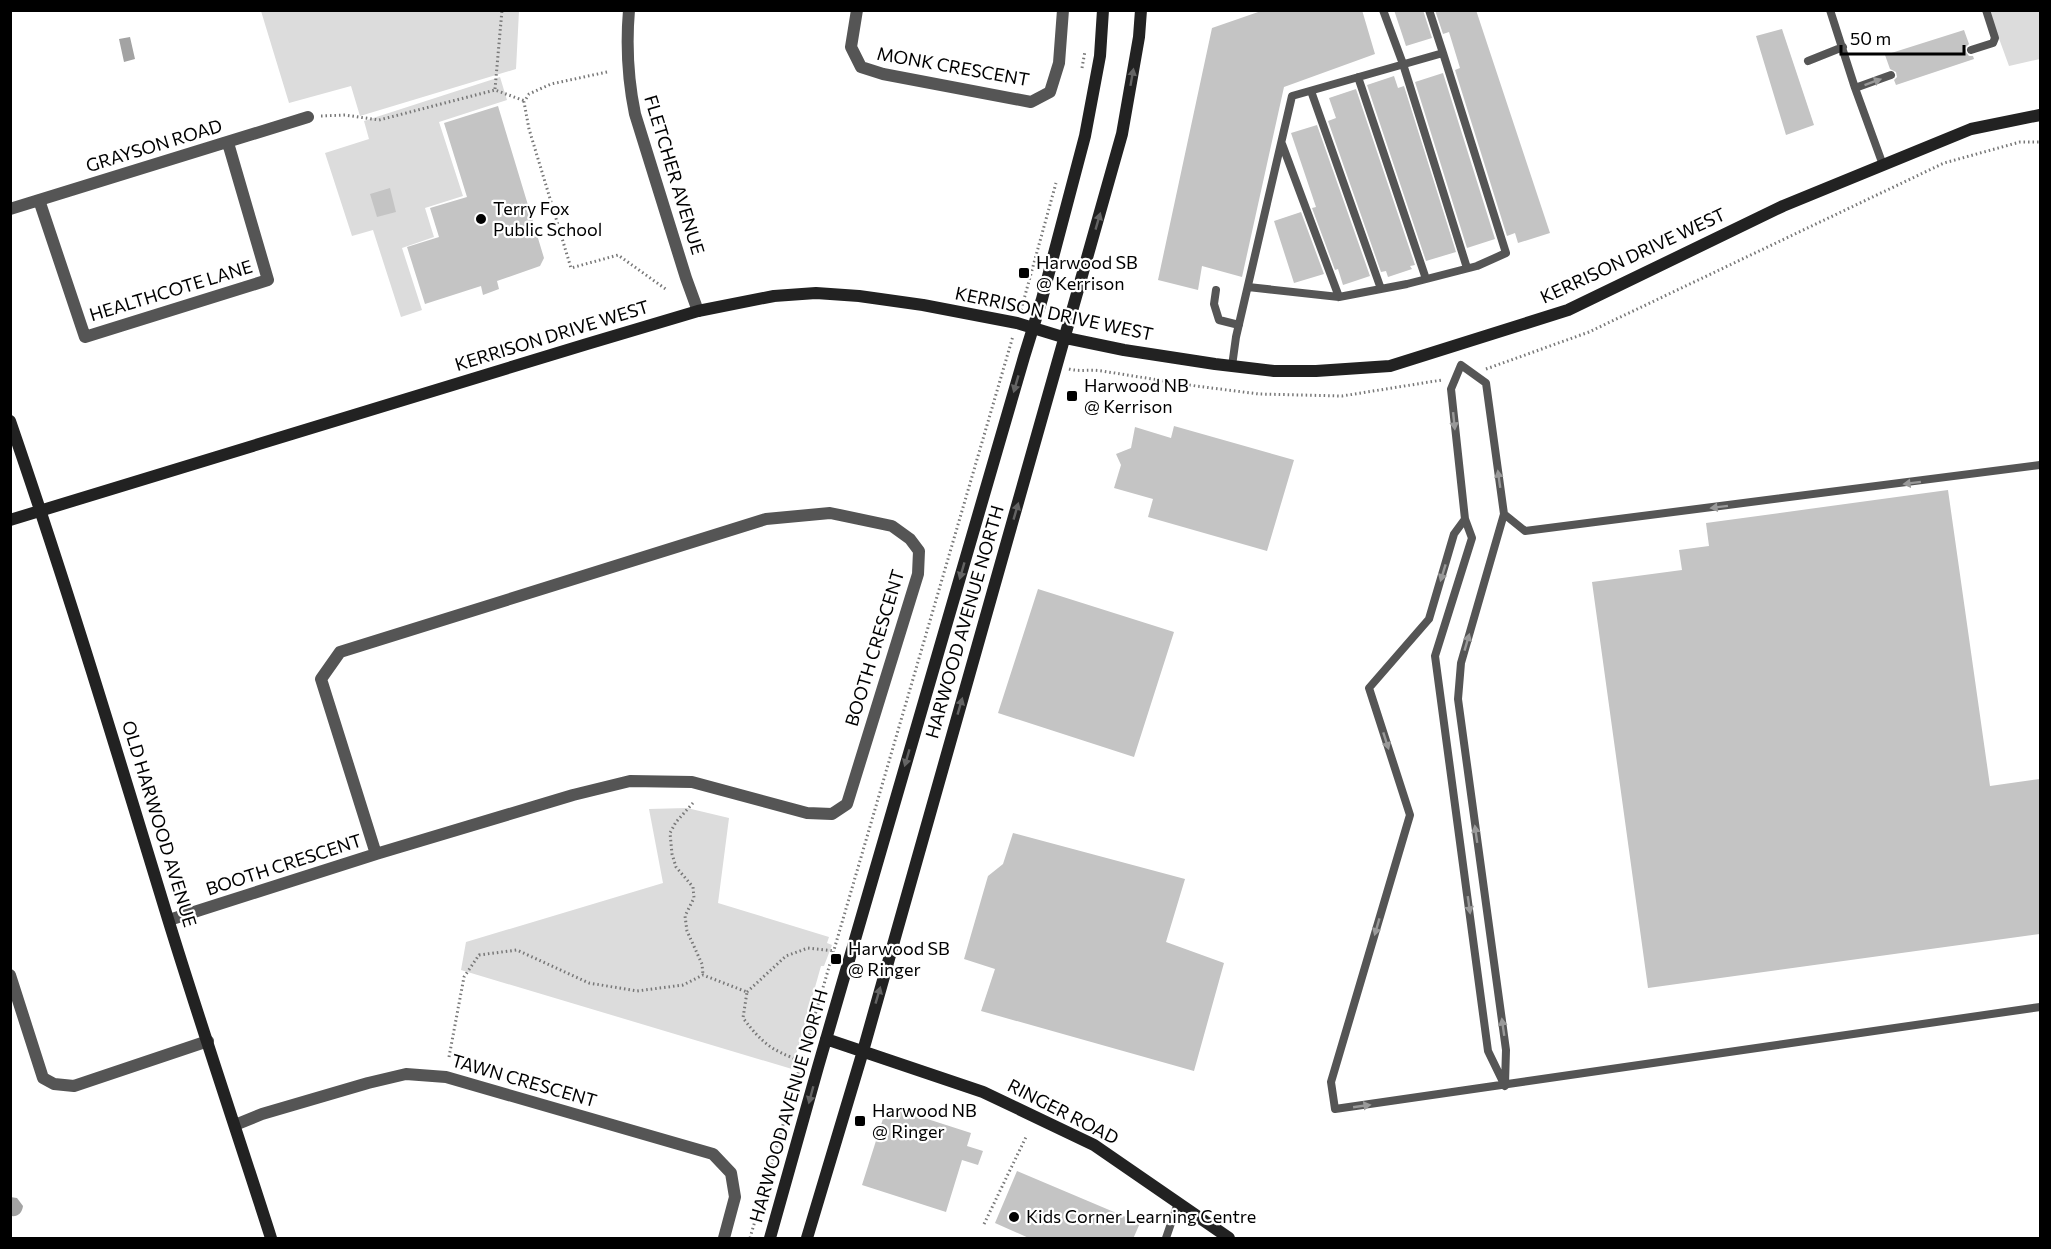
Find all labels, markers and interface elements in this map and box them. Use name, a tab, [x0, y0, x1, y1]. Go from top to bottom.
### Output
scale bar	[1841, 18, 1964, 56]
text: 50 m	[1850, 27, 1891, 49]
street label: MONK CRESCENT	[875, 42, 1031, 90]
one-way arrow	[1128, 67, 1137, 86]
one-way arrow	[1864, 76, 1882, 86]
street label: FLETCHER AVENUE	[640, 92, 710, 257]
street label: GRAYSON ROAD	[83, 114, 225, 176]
place label: Terry Fox Public School	[493, 197, 602, 240]
street label: KERRISON DRIVE WEST	[1536, 202, 1729, 308]
marker: Terry Fox Public School	[474, 212, 488, 226]
one-way arrow	[1094, 212, 1103, 230]
place label: Harwood SB @ Kerrison	[1036, 251, 1138, 294]
street label: HEALTHCOTE LANE	[87, 255, 255, 325]
marker: Harwood SB @ Kerrison	[1017, 266, 1031, 280]
street label: KERRISON DRIVE WEST	[953, 281, 1155, 345]
street label: KERRISON DRIVE WEST	[452, 295, 651, 375]
place label: Harwood NB @ Kerrison	[1084, 374, 1189, 417]
one-way arrow	[1011, 375, 1020, 393]
marker: Harwood NB @ Kerrison	[1065, 389, 1079, 403]
one-way arrow	[1449, 412, 1459, 431]
one-way arrow	[1495, 470, 1504, 489]
one-way arrow	[1903, 478, 1922, 487]
street label: HARWOOD AVENUE NORTH	[920, 502, 1008, 741]
one-way arrow	[1011, 502, 1021, 520]
one-way arrow	[1709, 502, 1728, 512]
one-way arrow	[957, 562, 966, 580]
one-way arrow	[1438, 564, 1447, 582]
street label: BOOTH CRESCENT	[840, 567, 908, 729]
one-way arrow	[1463, 632, 1472, 650]
one-way arrow	[956, 697, 965, 715]
street label: OLD HARWOOD AVENUE	[118, 718, 202, 930]
one-way arrow	[1382, 732, 1391, 750]
one-way arrow	[902, 749, 912, 767]
one-way arrow	[1472, 825, 1481, 844]
street label: BOOTH CRESCENT	[203, 828, 364, 900]
one-way arrow	[1464, 896, 1473, 915]
one-way arrow	[1372, 918, 1381, 936]
place label: Harwood SB @ Ringer	[848, 937, 950, 980]
marker: Harwood SB @ Ringer	[829, 952, 843, 966]
street label: HARWOOD AVENUE NORTH	[744, 986, 832, 1225]
one-way arrow	[874, 986, 883, 1004]
one-way arrow	[1498, 1018, 1507, 1037]
street label: TAWN CRESCENT	[449, 1049, 600, 1111]
street label: RINGER ROAD	[1004, 1074, 1123, 1149]
one-way arrow	[805, 1086, 815, 1104]
place label: Harwood NB @ Ringer	[872, 1099, 977, 1142]
one-way arrow	[1353, 1101, 1372, 1110]
marker: Harwood NB @ Ringer	[853, 1114, 867, 1128]
place label: Kids Corner Learning Centre	[1026, 1205, 1256, 1227]
marker: Kids Corner Learning Centre	[1007, 1210, 1021, 1224]

